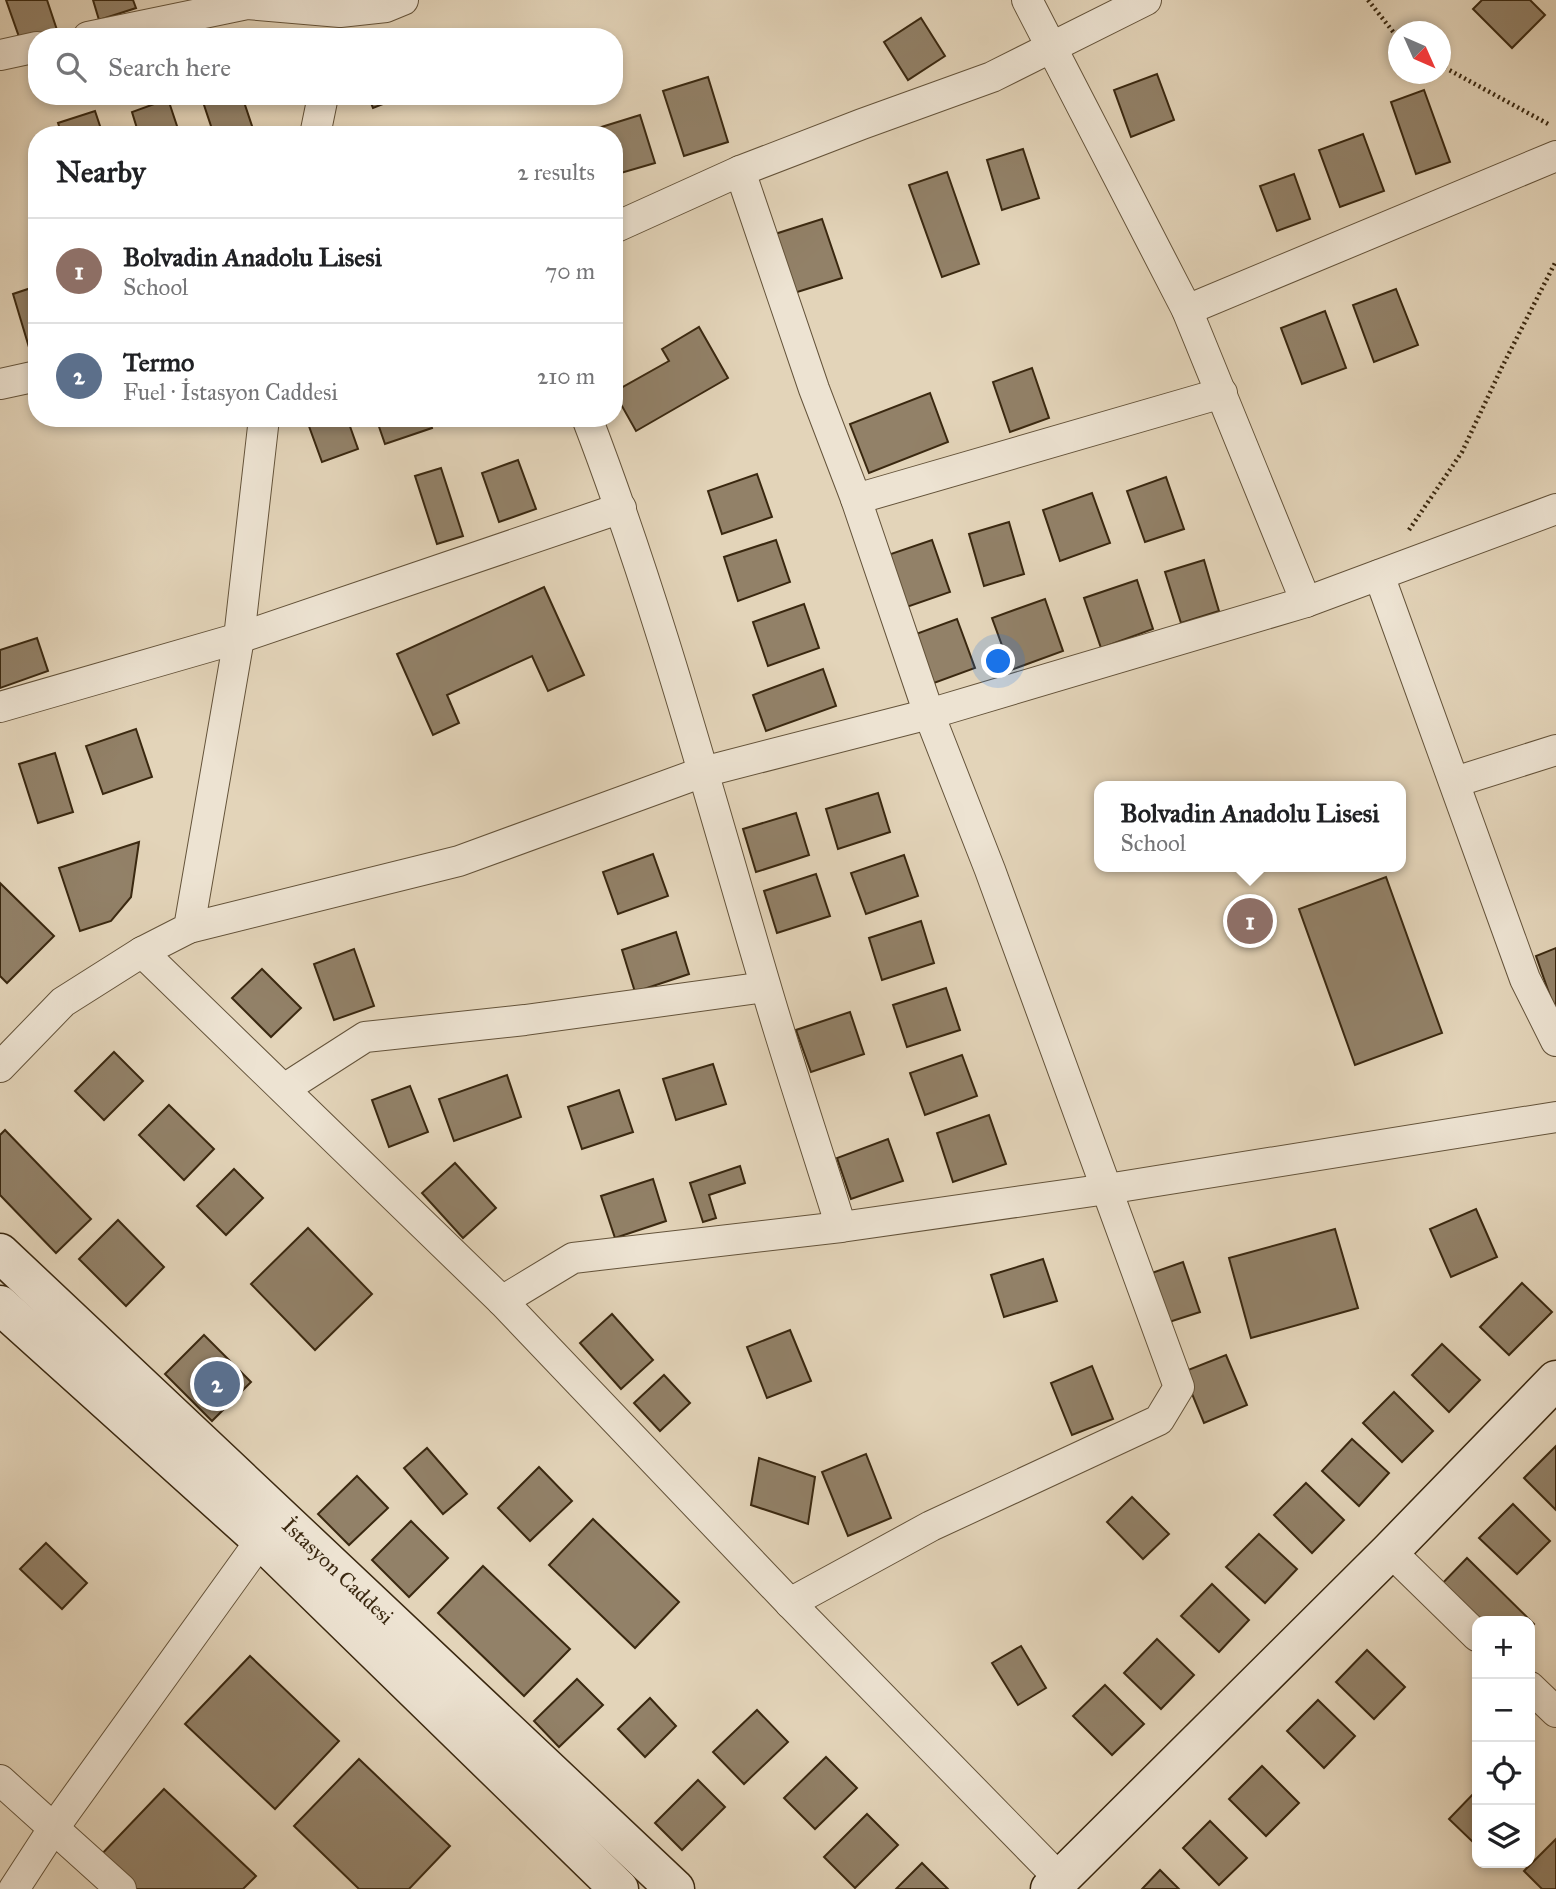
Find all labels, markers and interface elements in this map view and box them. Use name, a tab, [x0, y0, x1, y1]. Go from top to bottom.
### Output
north arrow	[1388, 21, 1451, 84]
search box	[28, 28, 623, 105]
icon: search	[52, 48, 90, 86]
text: Search here	[108, 51, 231, 83]
text: Nearby	[56, 154, 146, 190]
text: 2 results	[517, 158, 595, 186]
text: Bolvadin Anadolu Lisesi	[123, 241, 382, 273]
text: 1	[74, 257, 84, 285]
text: 70 m	[545, 257, 595, 285]
text: School	[123, 273, 188, 301]
text: Termo	[123, 346, 194, 378]
text: 2	[73, 362, 85, 390]
text: 210 m	[537, 362, 595, 390]
text: Fuel · İstasyon Caddesi	[123, 378, 338, 406]
your location	[981, 644, 1015, 678]
popup	[1094, 781, 1406, 872]
text: Bolvadin Anadolu Lisesi	[1121, 797, 1379, 829]
text: School	[1121, 829, 1186, 857]
pin: 1	[1227, 895, 1273, 947]
pin: 2	[194, 1358, 240, 1410]
street label: İstasyon Caddesi	[277, 1513, 399, 1630]
map controls	[1472, 1616, 1535, 1868]
button: +	[1472, 1616, 1535, 1679]
button: −	[1472, 1679, 1535, 1742]
button: locate	[1472, 1742, 1535, 1805]
button: layers	[1472, 1805, 1535, 1868]

